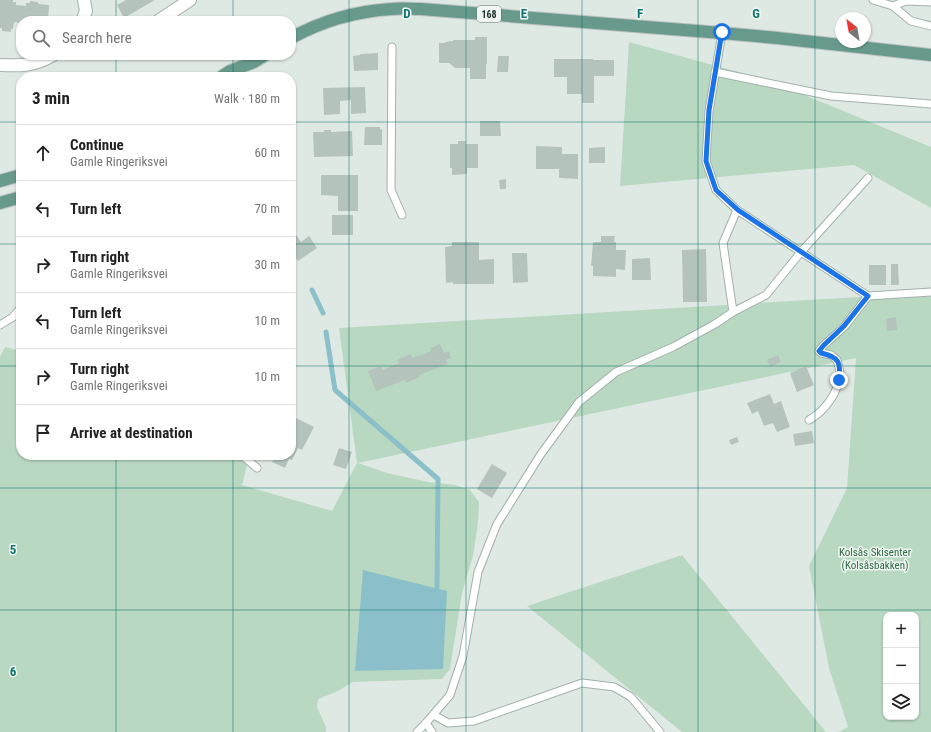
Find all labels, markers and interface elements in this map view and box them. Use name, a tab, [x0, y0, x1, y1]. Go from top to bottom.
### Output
text: D	[403, 6, 411, 21]
road number: 168	[477, 6, 501, 22]
text: E	[521, 6, 528, 21]
text: F	[637, 6, 643, 21]
text: G	[752, 6, 760, 21]
north arrow	[835, 12, 871, 48]
search box	[16, 16, 296, 60]
route start	[713, 23, 731, 41]
icon: search	[30, 27, 52, 49]
text: Search here	[62, 29, 132, 47]
text: 3 min	[32, 88, 70, 108]
text: Walk · 180 m	[214, 91, 280, 106]
text: Continue	[70, 136, 124, 154]
icon: ahead	[32, 142, 54, 164]
text: 60 m	[254, 145, 280, 160]
text: Gamle Ringeriksvei	[70, 154, 168, 169]
icon: left	[32, 198, 54, 220]
text: Turn left	[70, 200, 121, 218]
text: 70 m	[254, 201, 280, 216]
text: Turn right	[70, 248, 129, 266]
icon: right	[32, 254, 54, 276]
text: 30 m	[254, 257, 280, 272]
text: Gamle Ringeriksvei	[70, 266, 168, 281]
text: Turn left	[70, 304, 121, 322]
icon: left	[32, 310, 54, 332]
text: 10 m	[254, 313, 280, 328]
text: Gamle Ringeriksvei	[70, 322, 168, 337]
text: Turn right	[70, 360, 129, 378]
icon: right	[32, 366, 54, 388]
text: 10 m	[254, 369, 280, 384]
route end	[830, 371, 848, 389]
text: Gamle Ringeriksvei	[70, 378, 168, 393]
icon: arrive	[32, 422, 54, 444]
text: Arrive at destination	[70, 424, 193, 442]
text: 5	[10, 542, 17, 557]
park label: Kolsås Skisenter (Kolsåsbakken)	[839, 546, 912, 572]
map controls	[883, 612, 919, 720]
button: +	[883, 612, 919, 648]
button: −	[883, 648, 919, 684]
text: 6	[10, 664, 17, 679]
button: layers	[883, 684, 919, 720]

